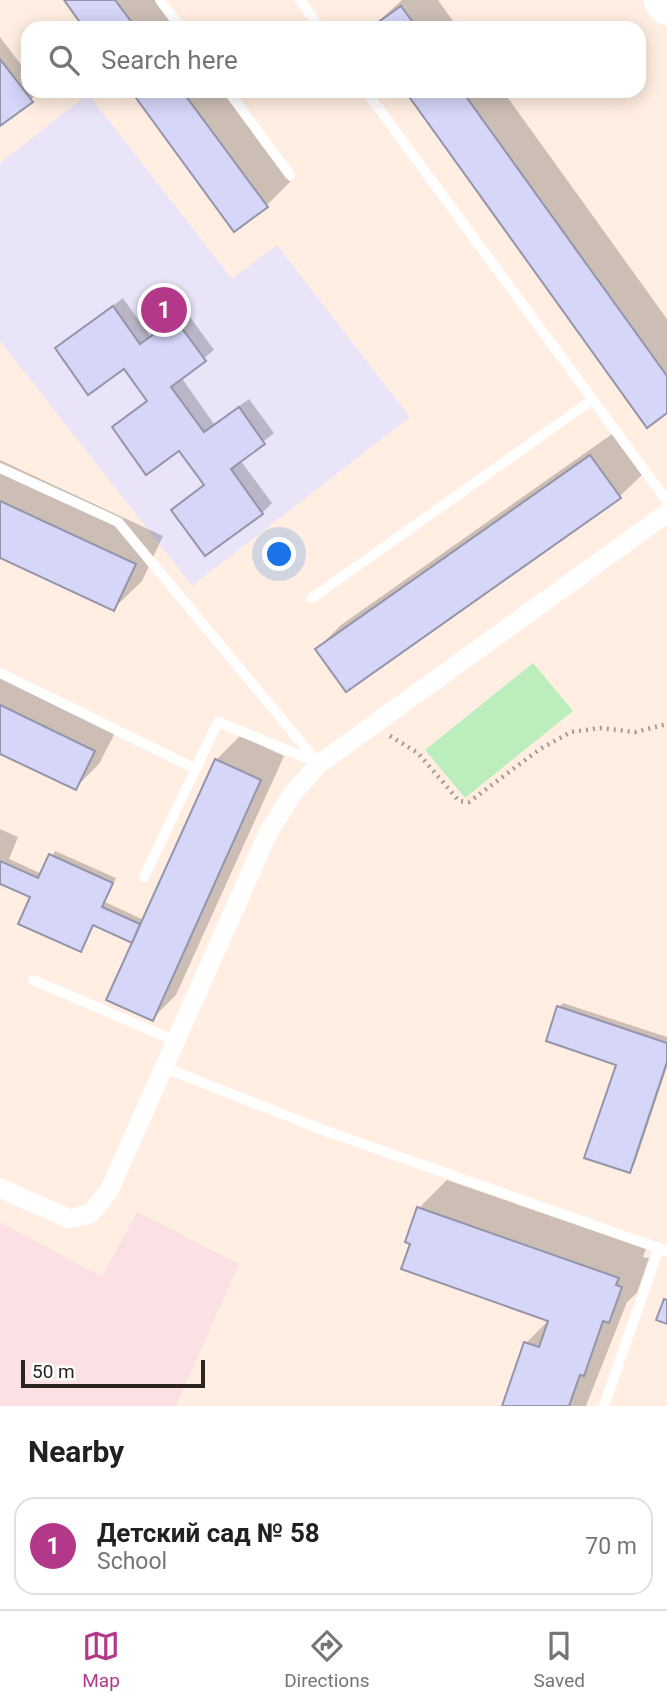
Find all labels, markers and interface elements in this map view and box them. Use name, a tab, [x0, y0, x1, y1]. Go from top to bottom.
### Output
search box	[21, 21, 646, 98]
icon: search	[45, 41, 83, 79]
text: Search here	[101, 45, 238, 75]
pin: 1	[141, 284, 187, 336]
your location	[262, 537, 296, 571]
scale bar	[21, 1357, 205, 1389]
text: 50 m	[32, 1360, 75, 1383]
text: Nearby	[28, 1434, 124, 1469]
text: Детский сад № 58	[97, 1518, 320, 1548]
text: 1	[46, 1533, 60, 1560]
text: 70 m	[585, 1533, 637, 1560]
text: School	[97, 1548, 167, 1575]
tab: Map	[82, 1627, 120, 1692]
tab: Directions	[284, 1627, 369, 1692]
tab: Saved	[534, 1627, 585, 1692]

